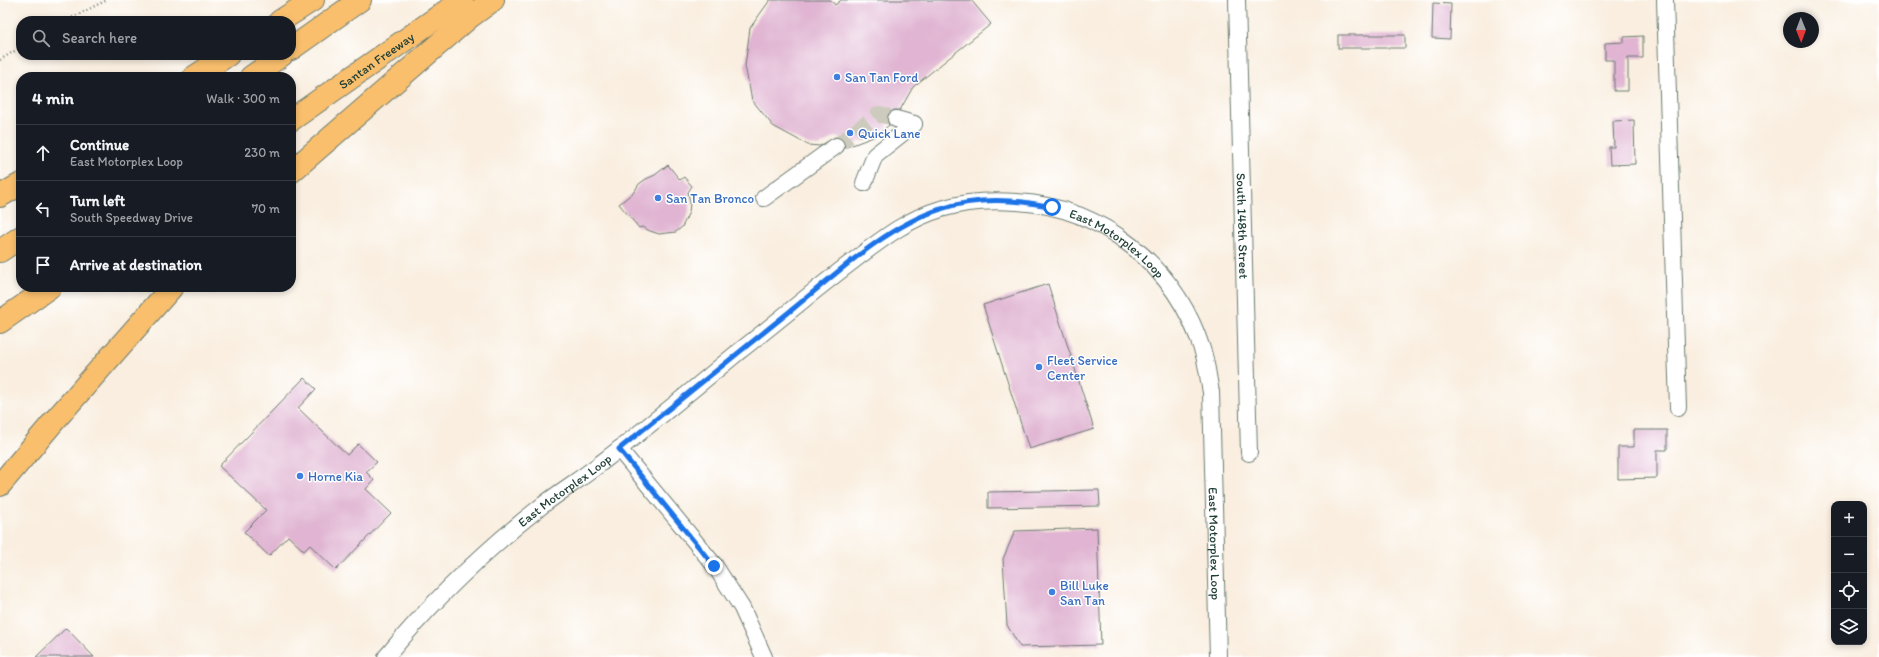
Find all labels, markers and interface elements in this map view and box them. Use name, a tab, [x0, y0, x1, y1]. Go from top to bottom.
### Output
north arrow	[1783, 12, 1819, 48]
search box	[16, 16, 296, 60]
icon: search	[30, 27, 52, 49]
text: Search here	[62, 29, 137, 47]
street label: Santan Freeway	[336, 29, 417, 92]
place label: San Tan Ford	[845, 70, 918, 85]
marker: San Tan Ford	[832, 72, 842, 82]
text: 4 min	[32, 88, 74, 108]
text: Walk · 300 m	[206, 91, 280, 106]
place label: Quick Lane	[858, 126, 920, 141]
marker: Quick Lane	[845, 128, 855, 138]
text: Continue	[70, 136, 129, 154]
icon: ahead	[32, 142, 54, 164]
text: 230 m	[244, 145, 280, 160]
text: East Motorplex Loop	[70, 154, 183, 169]
street label: South 148th Street	[1234, 173, 1252, 279]
place label: San Tan Bronco	[666, 191, 754, 206]
text: Turn left	[70, 192, 125, 210]
marker: San Tan Bronco	[653, 193, 663, 203]
icon: left	[32, 198, 54, 220]
route start	[1043, 198, 1061, 216]
text: 70 m	[252, 201, 280, 216]
street label: East Motorplex Loop	[1068, 205, 1168, 281]
text: South Speedway Drive	[70, 210, 193, 225]
icon: arrive	[32, 254, 54, 276]
text: Arrive at destination	[70, 256, 202, 274]
place label: Fleet Service Center	[1047, 353, 1118, 383]
marker: Fleet Service Center	[1034, 362, 1044, 372]
street label: East Motorplex Loop	[514, 450, 614, 530]
place label: Horne Kia	[308, 469, 363, 484]
marker: Horne Kia	[295, 471, 305, 481]
street label: East Motorplex Loop	[1206, 487, 1224, 600]
map controls	[1831, 501, 1867, 645]
button: +	[1831, 501, 1867, 537]
button: −	[1831, 537, 1867, 573]
route end	[705, 557, 723, 575]
button: locate	[1831, 573, 1867, 609]
place label: Bill Luke San Tan	[1060, 578, 1109, 608]
marker: Bill Luke San Tan	[1047, 587, 1057, 597]
button: layers	[1831, 609, 1867, 645]

